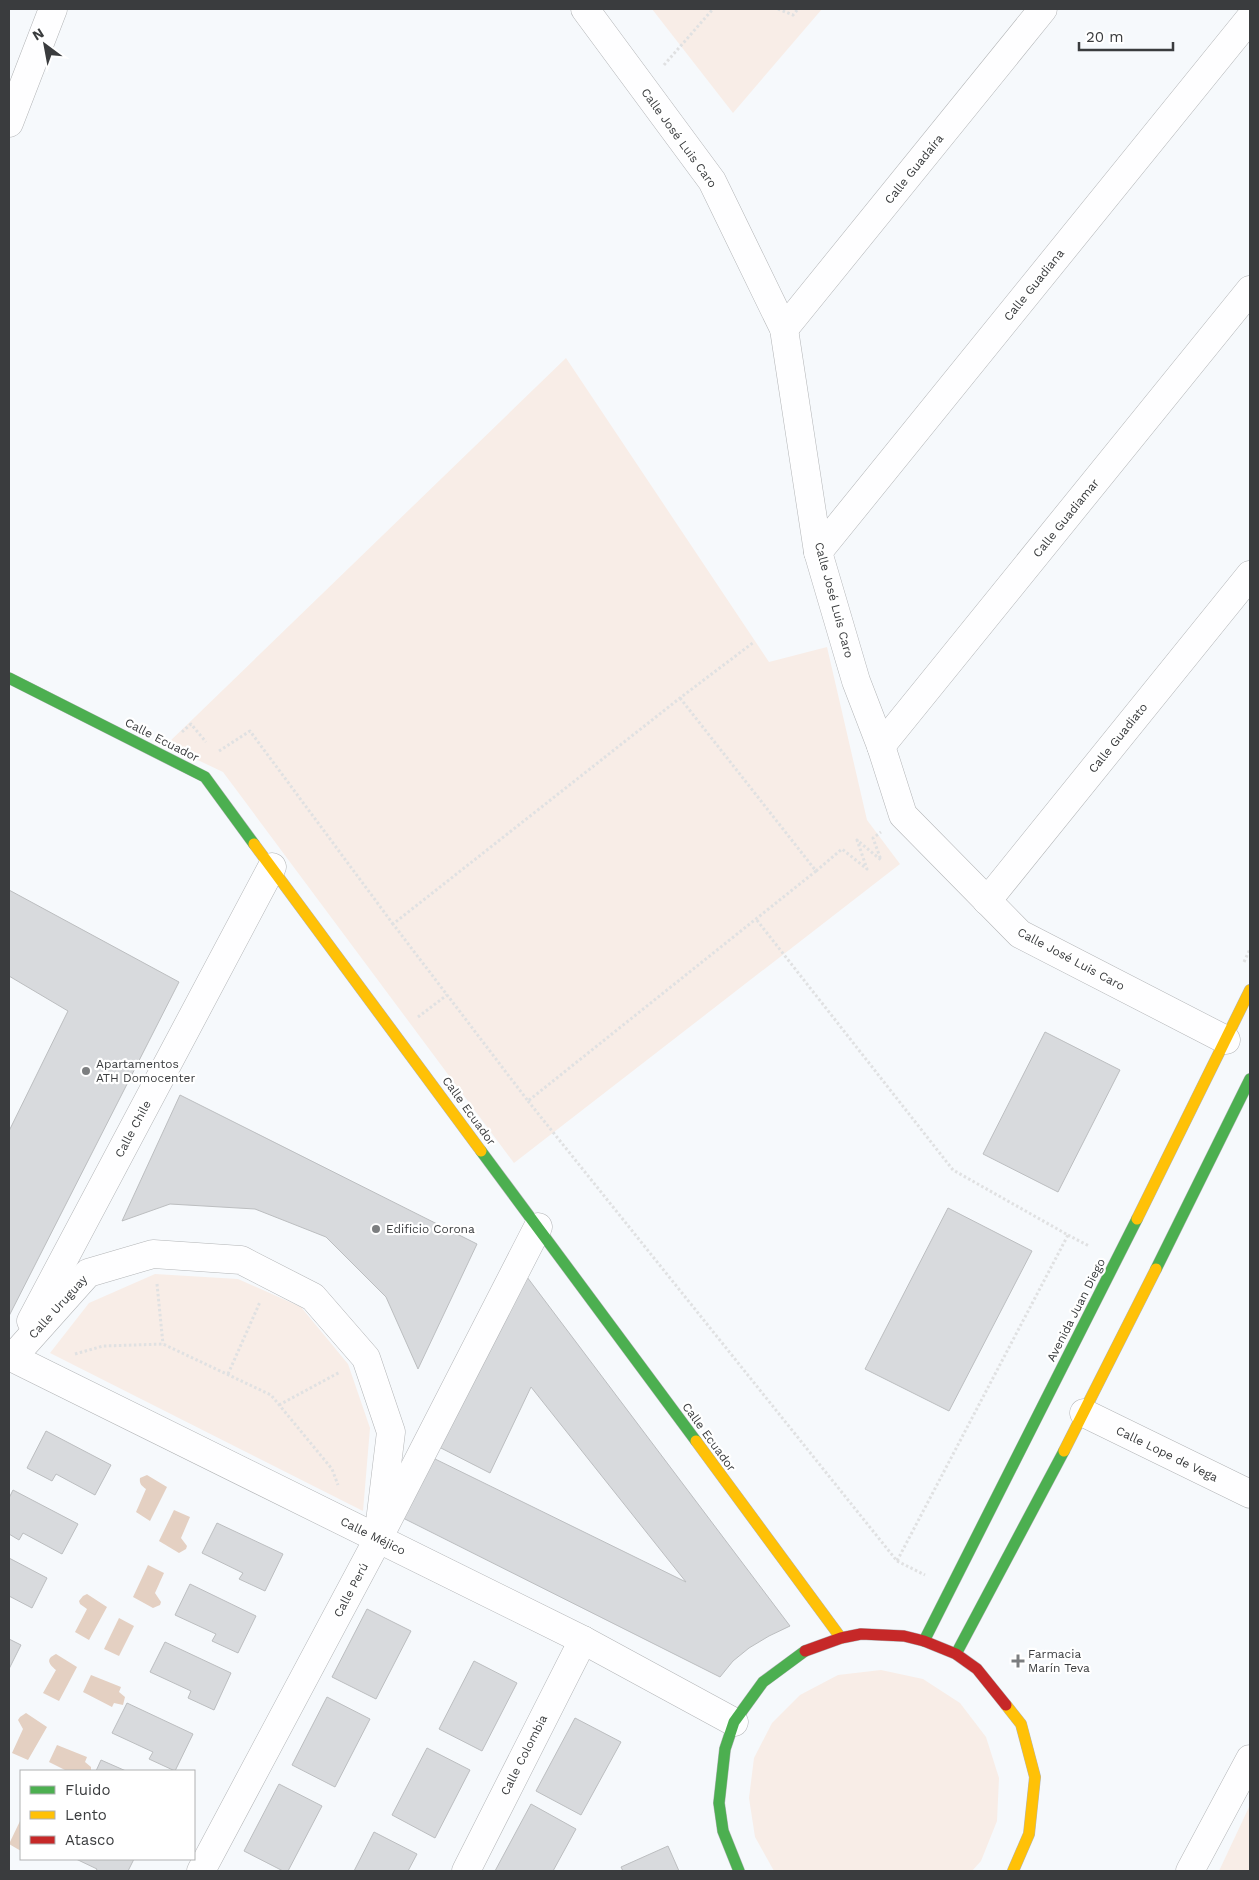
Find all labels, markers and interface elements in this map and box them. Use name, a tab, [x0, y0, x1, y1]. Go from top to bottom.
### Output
north arrow	[20, 20, 70, 70]
scale bar	[1079, 20, 1173, 52]
text: N	[29, 24, 47, 44]
text: 20 m	[1086, 28, 1124, 46]
street label: Calle José Luis Caro	[638, 86, 720, 190]
street label: Calle Guadaíra	[882, 131, 946, 207]
street label: Calle Guadiana	[1001, 246, 1067, 324]
street label: Calle Guadiamar	[1030, 476, 1102, 560]
street label: Calle José Luis Caro	[812, 541, 856, 659]
street label: Calle Guadiato	[1086, 700, 1150, 776]
street label: Calle Ecuador	[123, 715, 202, 765]
street label: Calle José Luis Caro	[1015, 925, 1127, 993]
place label: Apartamentos ATH Domocenter	[96, 1057, 195, 1085]
marker: Apartamentos ATH Domocenter	[80, 1065, 92, 1077]
street label: Calle Ecuador	[439, 1074, 499, 1148]
street label: Calle Chile	[112, 1098, 154, 1160]
place label: Edificio Corona	[386, 1222, 475, 1236]
marker: Edificio Corona	[370, 1223, 382, 1235]
street label: Avenida Juan Diego	[1044, 1256, 1108, 1364]
street label: Calle Uruguay	[26, 1272, 91, 1342]
street label: Calle Ecuador	[679, 1400, 739, 1474]
street label: Calle Lope de Vega	[1114, 1423, 1220, 1485]
street label: Calle Méjico	[338, 1514, 408, 1558]
street label: Calle Perú	[331, 1560, 371, 1620]
place label: Farmacia Marín Teva	[1028, 1647, 1090, 1675]
marker: Farmacia Marín Teva	[1012, 1655, 1024, 1667]
street label: Calle Colombia	[498, 1712, 550, 1798]
legend	[20, 1770, 195, 1860]
text: Fluido	[65, 1781, 110, 1799]
text: Lento	[65, 1806, 107, 1824]
text: Atasco	[65, 1831, 114, 1849]

